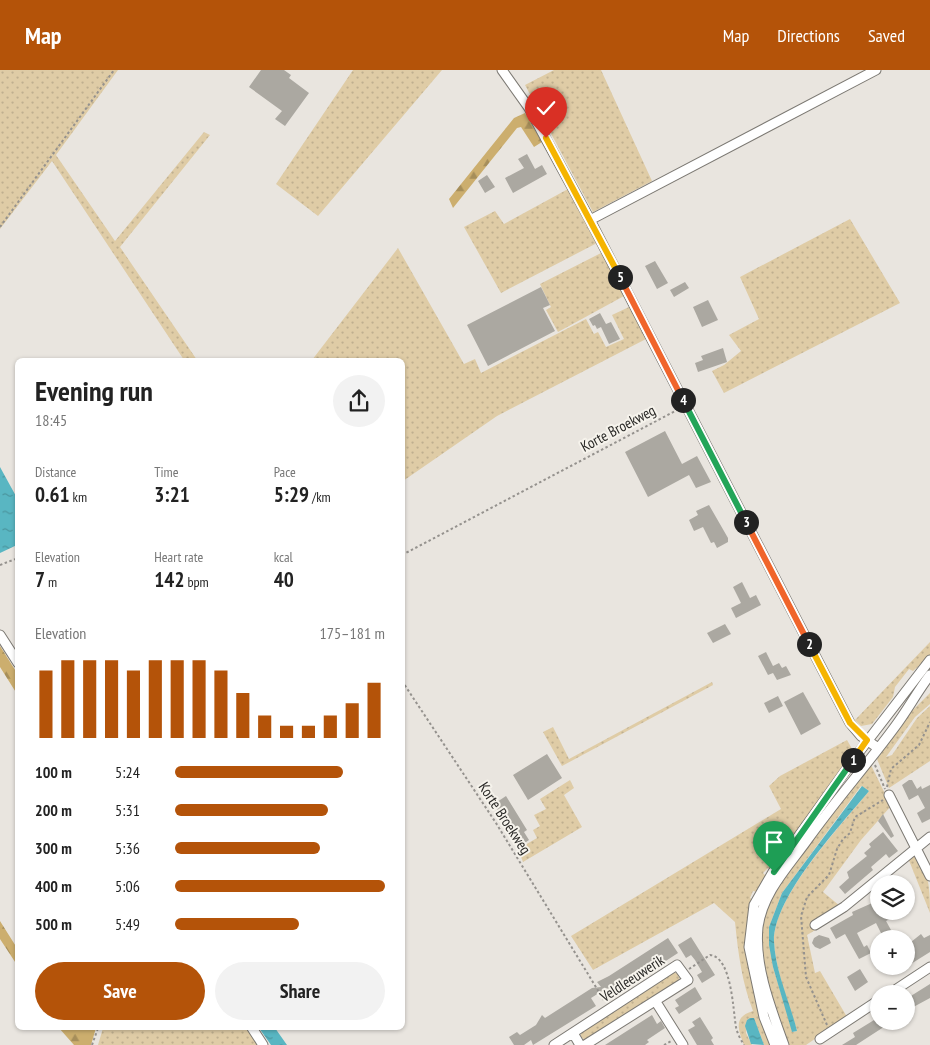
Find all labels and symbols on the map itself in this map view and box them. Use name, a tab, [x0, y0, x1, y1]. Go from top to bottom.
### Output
pin	[525, 87, 567, 138]
pin: 5	[608, 264, 632, 290]
pin: 4	[670, 388, 696, 412]
street label: Korte Broekweg	[577, 400, 659, 456]
pin: 3	[734, 510, 758, 534]
pin: 2	[796, 632, 822, 656]
pin: 1	[840, 748, 866, 772]
street label: Korte Broekweg	[475, 778, 535, 858]
pin	[753, 821, 795, 872]
street label: Veldleeuwerik	[595, 950, 668, 1006]

